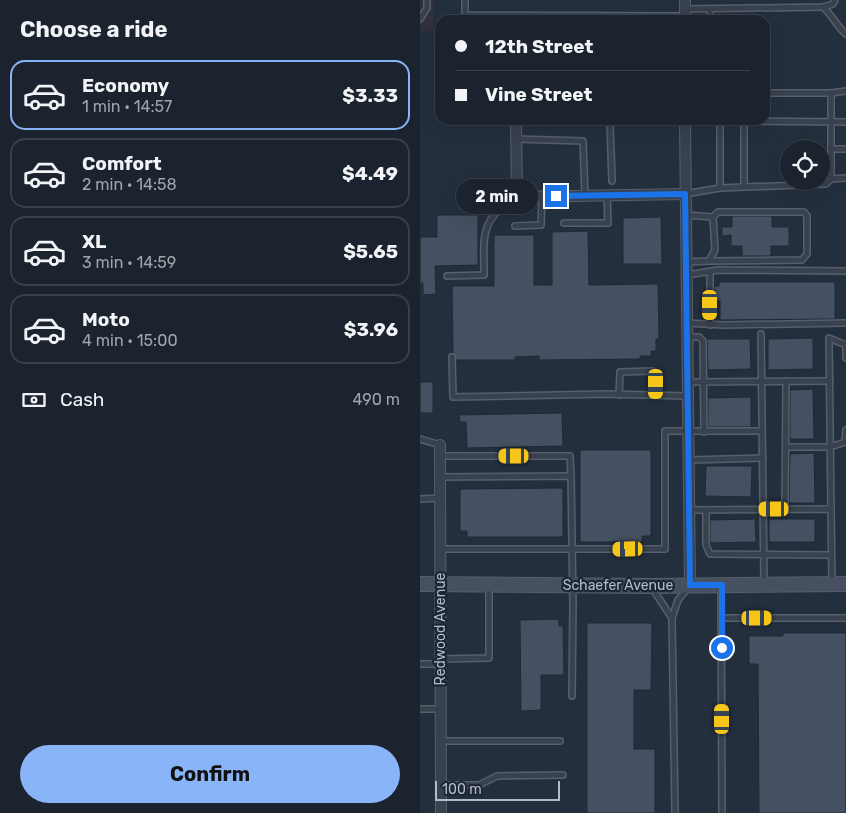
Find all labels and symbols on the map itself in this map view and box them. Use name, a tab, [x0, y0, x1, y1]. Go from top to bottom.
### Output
callout: 2 min	[456, 178, 538, 214]
route end	[545, 185, 567, 207]
car	[702, 290, 717, 320]
car	[648, 369, 663, 399]
car	[499, 449, 529, 464]
car	[759, 502, 789, 517]
car	[612, 541, 643, 557]
street label: Redwood Avenue	[432, 572, 449, 685]
street label: Schaefer Avenue	[563, 577, 673, 594]
car	[742, 611, 772, 626]
route start	[711, 637, 733, 659]
car	[714, 704, 729, 734]
scale bar	[435, 778, 560, 801]

